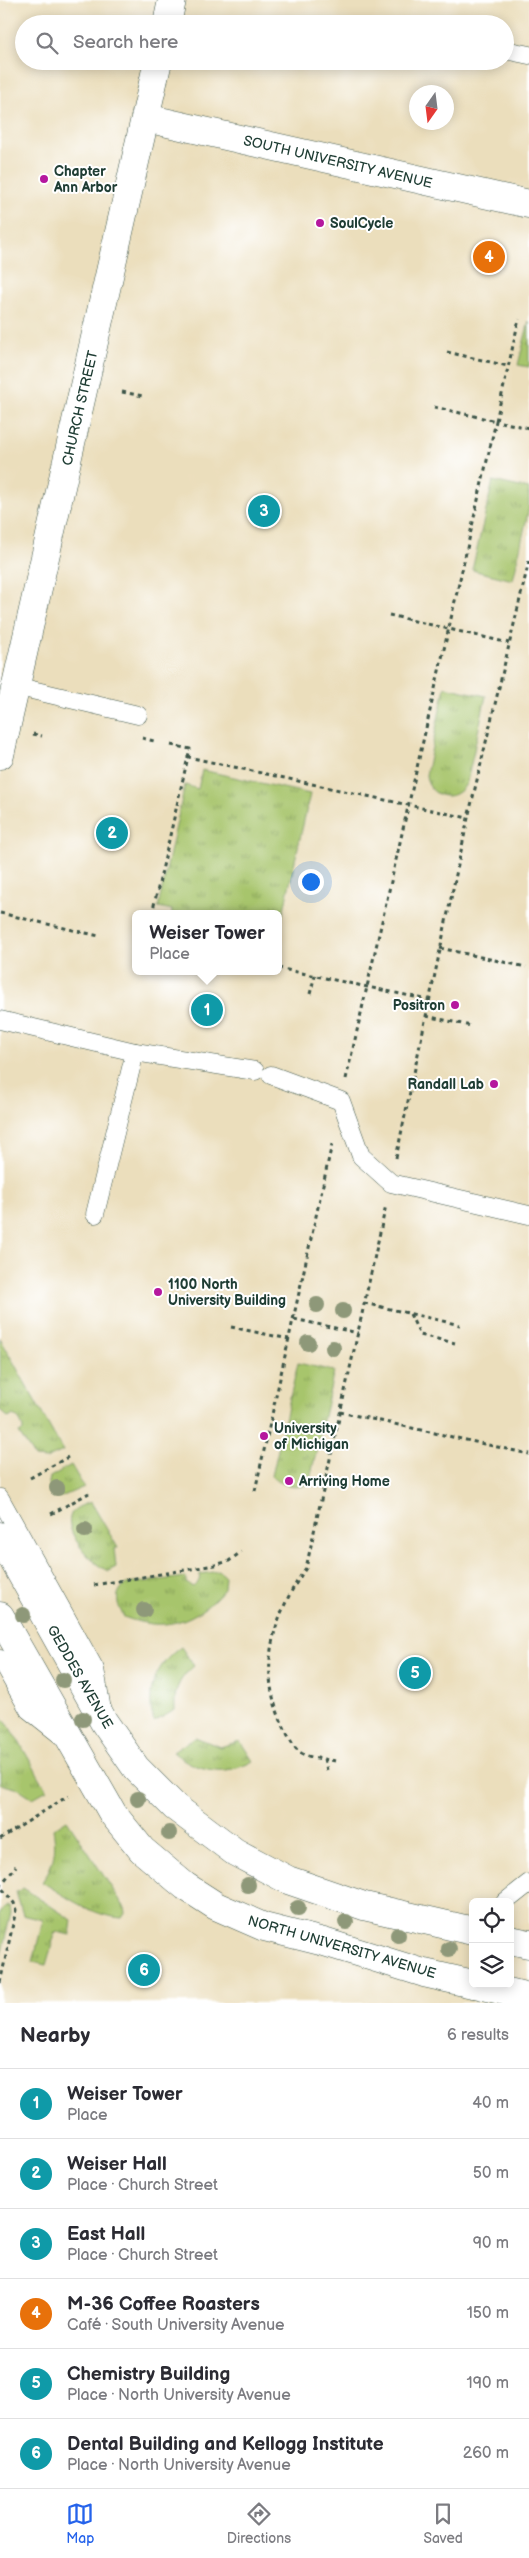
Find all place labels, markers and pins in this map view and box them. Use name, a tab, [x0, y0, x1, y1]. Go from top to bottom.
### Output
place label: Chapter Ann Arbor	[53, 163, 118, 196]
marker: Chapter Ann Arbor	[38, 173, 50, 185]
place label: SoulCycle	[330, 215, 393, 232]
marker: SoulCycle	[314, 217, 326, 229]
pin: 4	[473, 238, 505, 276]
pin: 3	[248, 492, 280, 530]
pin: 2	[96, 814, 128, 852]
pin: 1	[191, 991, 223, 1029]
place label: Positron	[393, 997, 445, 1014]
marker: Positron	[449, 999, 461, 1011]
place label: Randall Lab	[407, 1076, 484, 1093]
marker: Randall Lab	[488, 1078, 500, 1090]
place label: 1100 North University Building	[168, 1276, 286, 1309]
marker: 1100 North University Building	[152, 1286, 164, 1298]
place label: University of Michigan	[274, 1420, 349, 1453]
marker: University of Michigan	[258, 1430, 270, 1442]
place label: Arriving Home	[298, 1473, 390, 1490]
marker: Arriving Home	[283, 1475, 295, 1487]
pin: 5	[399, 1654, 431, 1692]
pin: 6	[128, 1951, 160, 1989]

